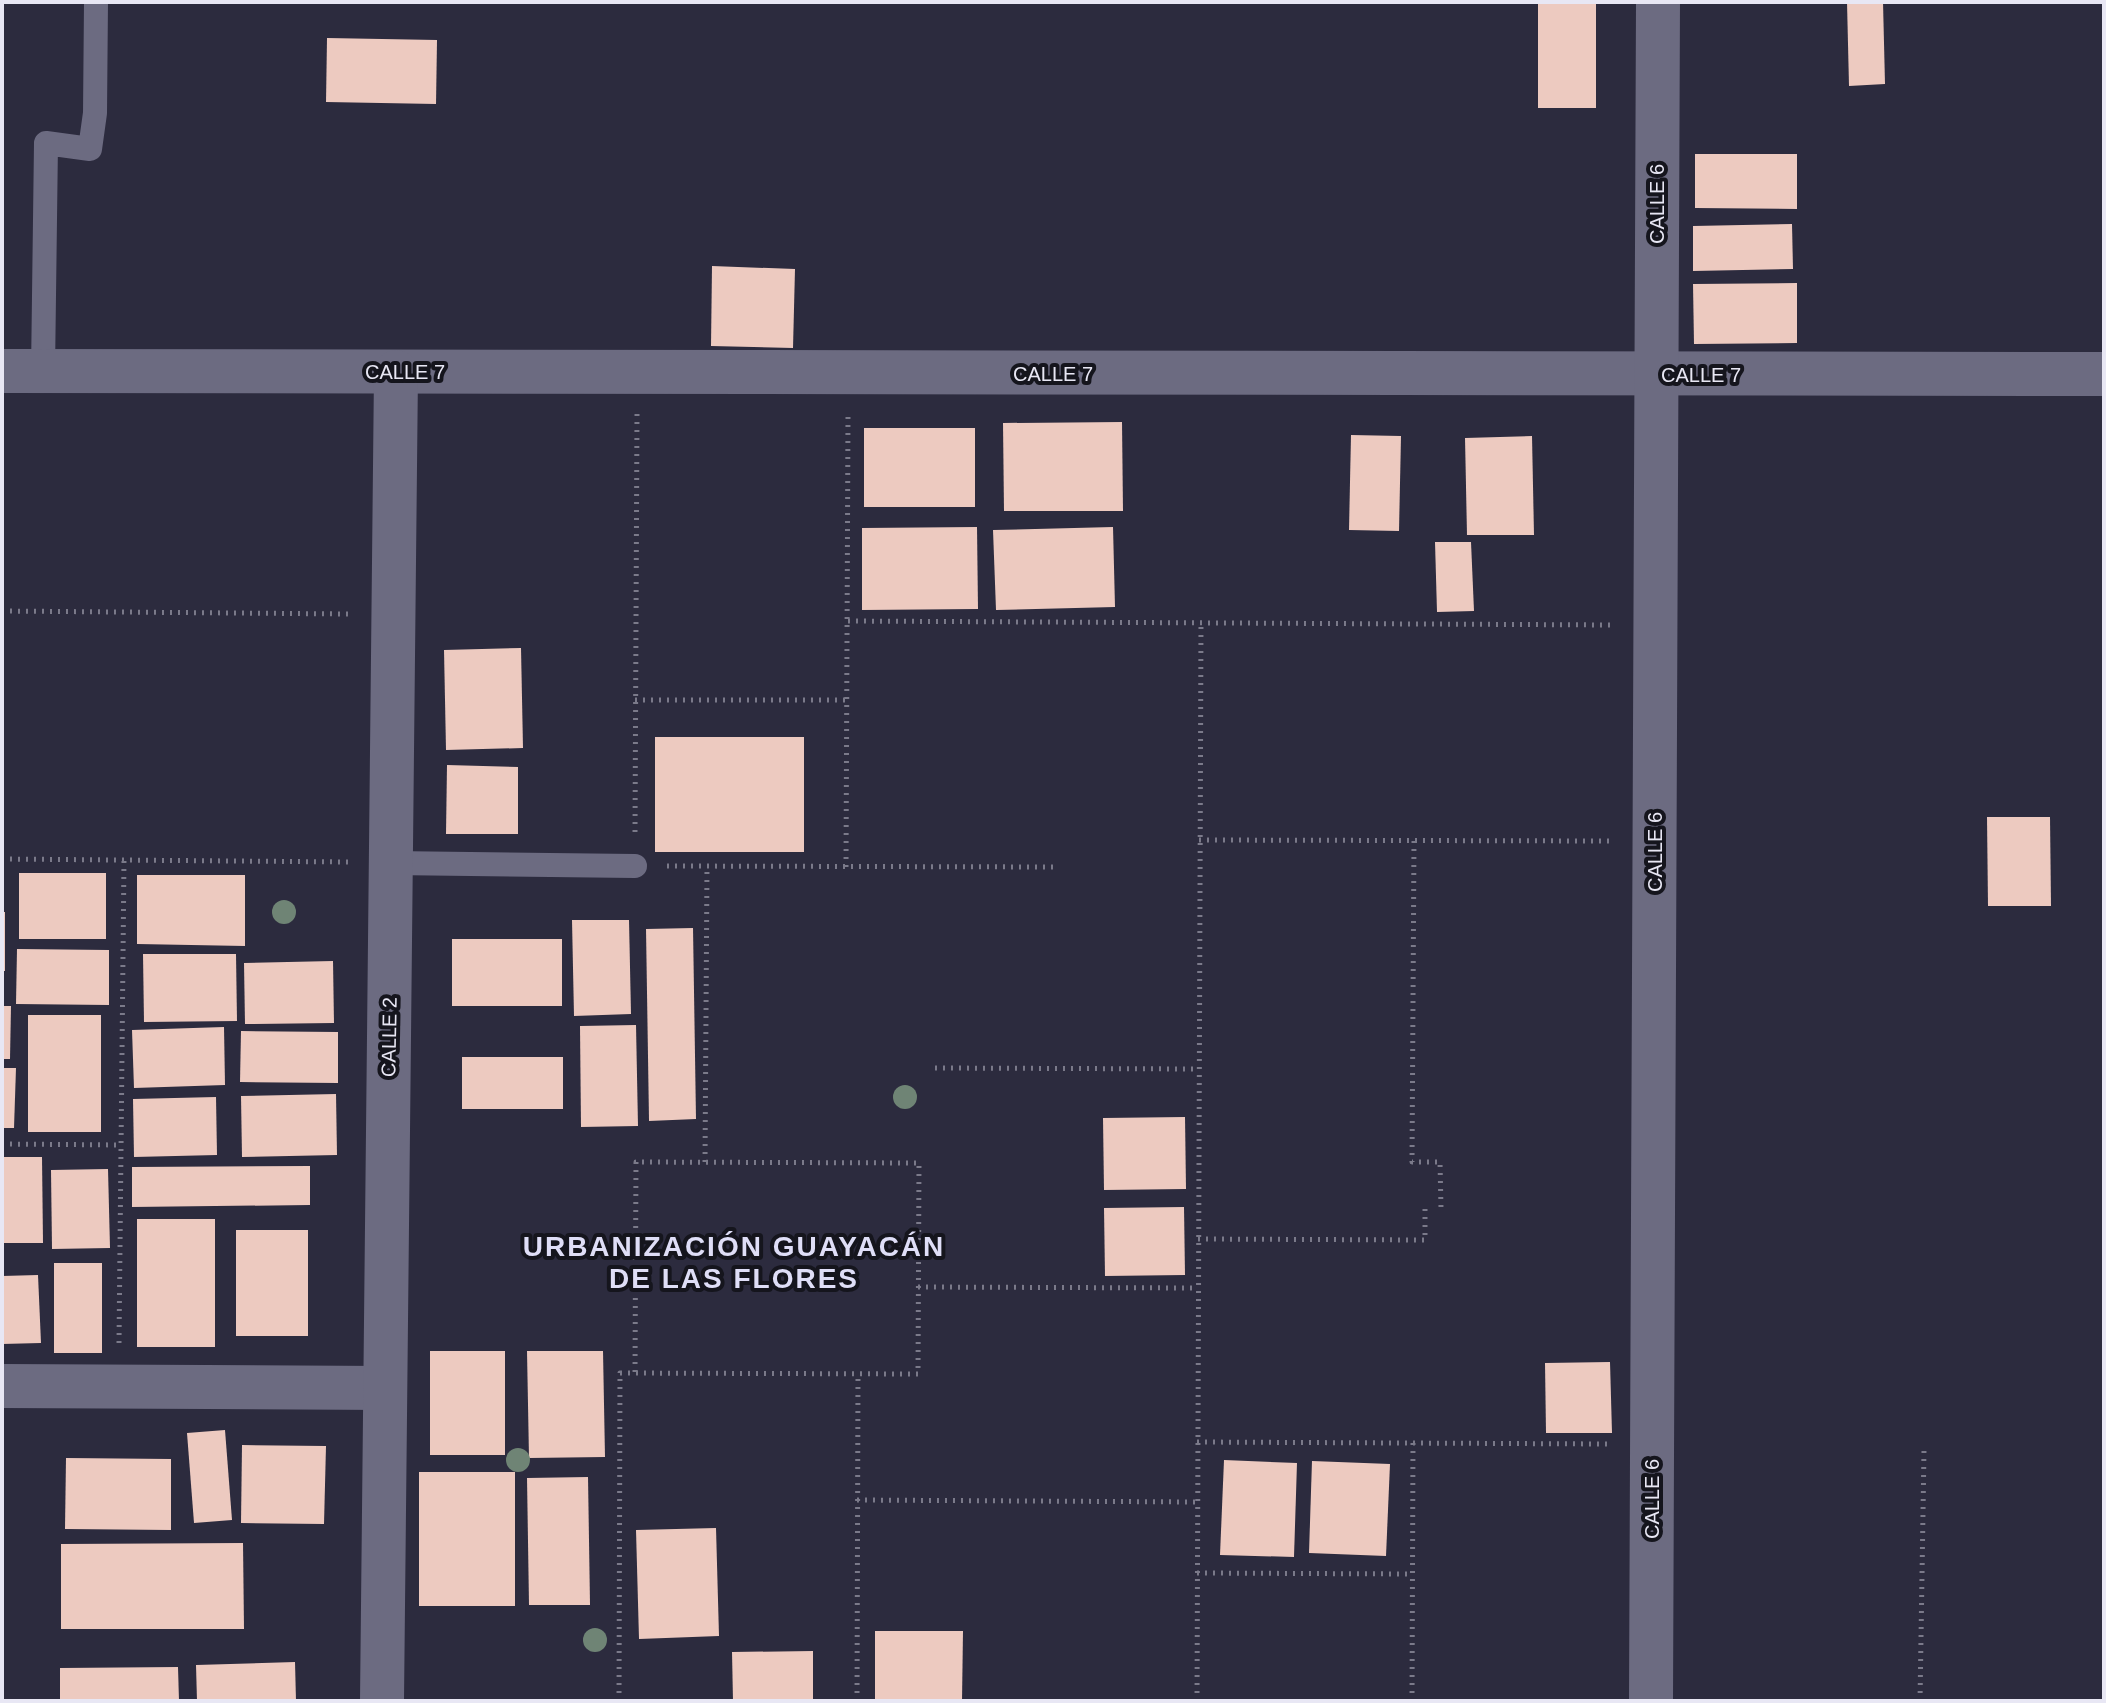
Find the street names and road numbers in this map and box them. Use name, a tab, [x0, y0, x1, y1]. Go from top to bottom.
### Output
street label: CALLE 6	[1646, 164, 1668, 244]
street label: CALLE 7	[365, 361, 445, 383]
street label: CALLE 7	[1013, 363, 1093, 385]
street label: CALLE 7	[1661, 364, 1741, 386]
street label: CALLE 6	[1644, 812, 1666, 892]
street label: CALLE 2	[377, 997, 401, 1077]
street label: CALLE 6	[1641, 1459, 1663, 1539]

